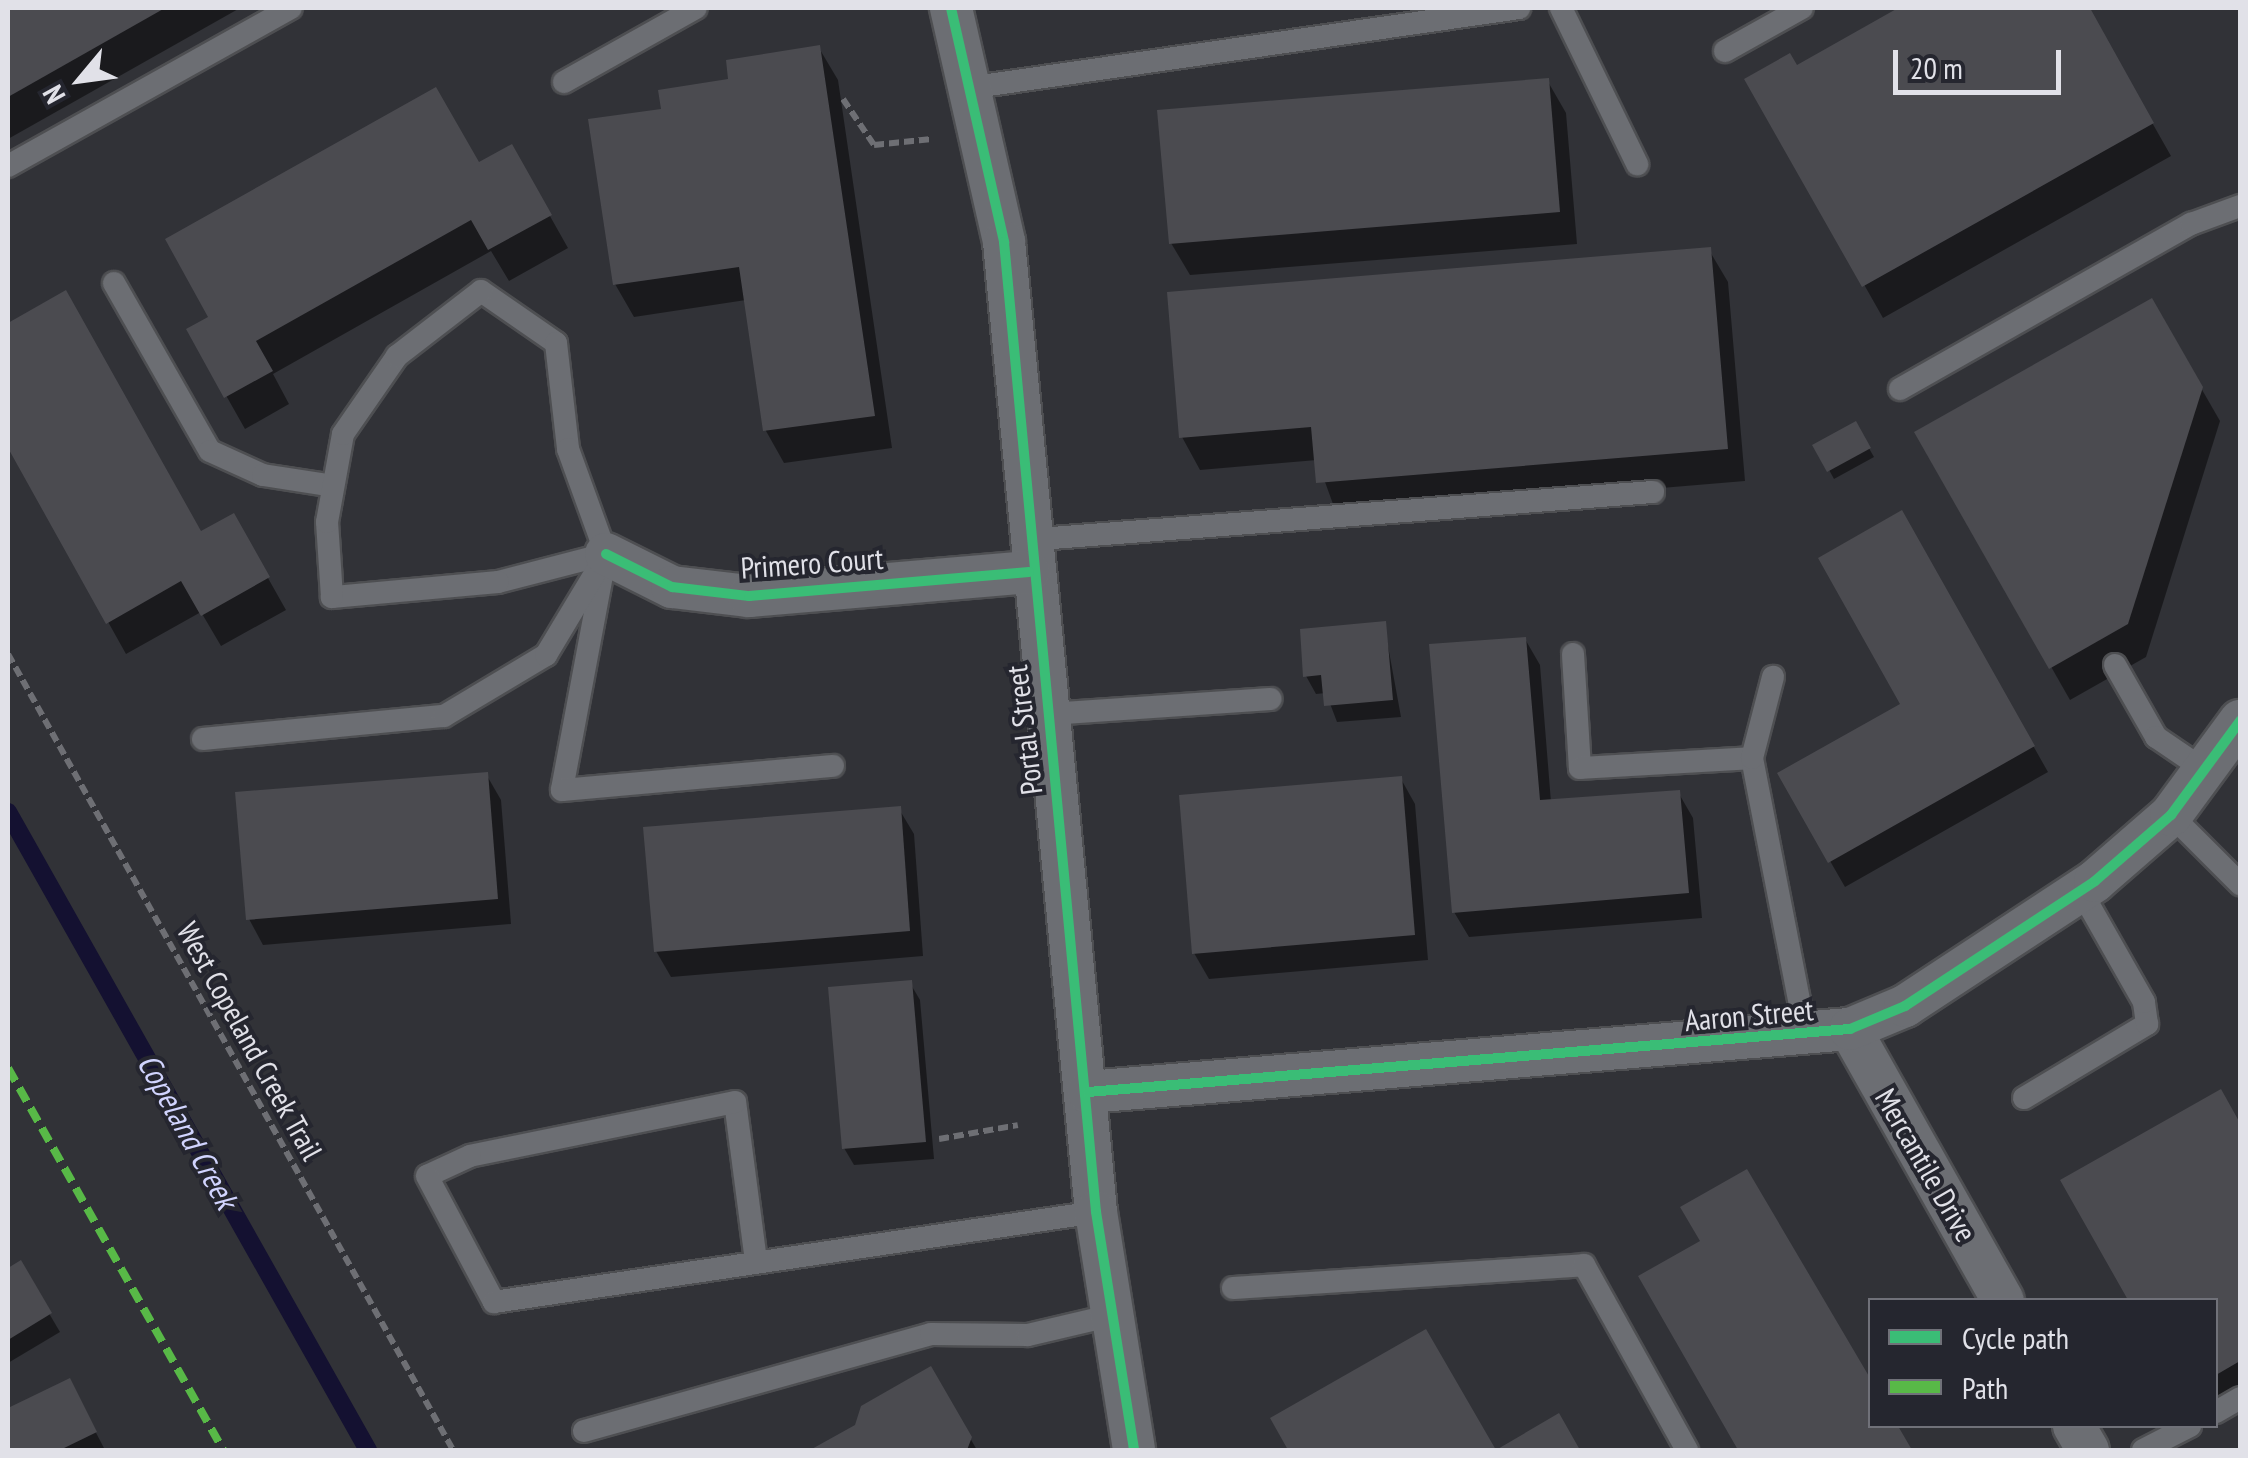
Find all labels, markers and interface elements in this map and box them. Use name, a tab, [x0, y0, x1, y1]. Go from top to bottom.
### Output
north arrow	[30, 30, 130, 130]
scale bar	[1898, 30, 2066, 92]
text: 20 m	[1910, 48, 1963, 87]
text: N	[33, 79, 73, 110]
street label: Primero Court	[739, 540, 885, 586]
street label: Portal Street	[998, 663, 1050, 797]
street label: West Copeland Creek Trail	[169, 915, 331, 1167]
street label: Aaron Street	[1683, 991, 1815, 1039]
water label: Copeland Creek	[130, 1047, 246, 1215]
street label: Mercantile Drive	[1868, 1082, 1984, 1248]
legend	[1868, 1298, 2218, 1428]
text: Cycle path	[1962, 1318, 2069, 1357]
text: Path	[1962, 1368, 2008, 1407]

